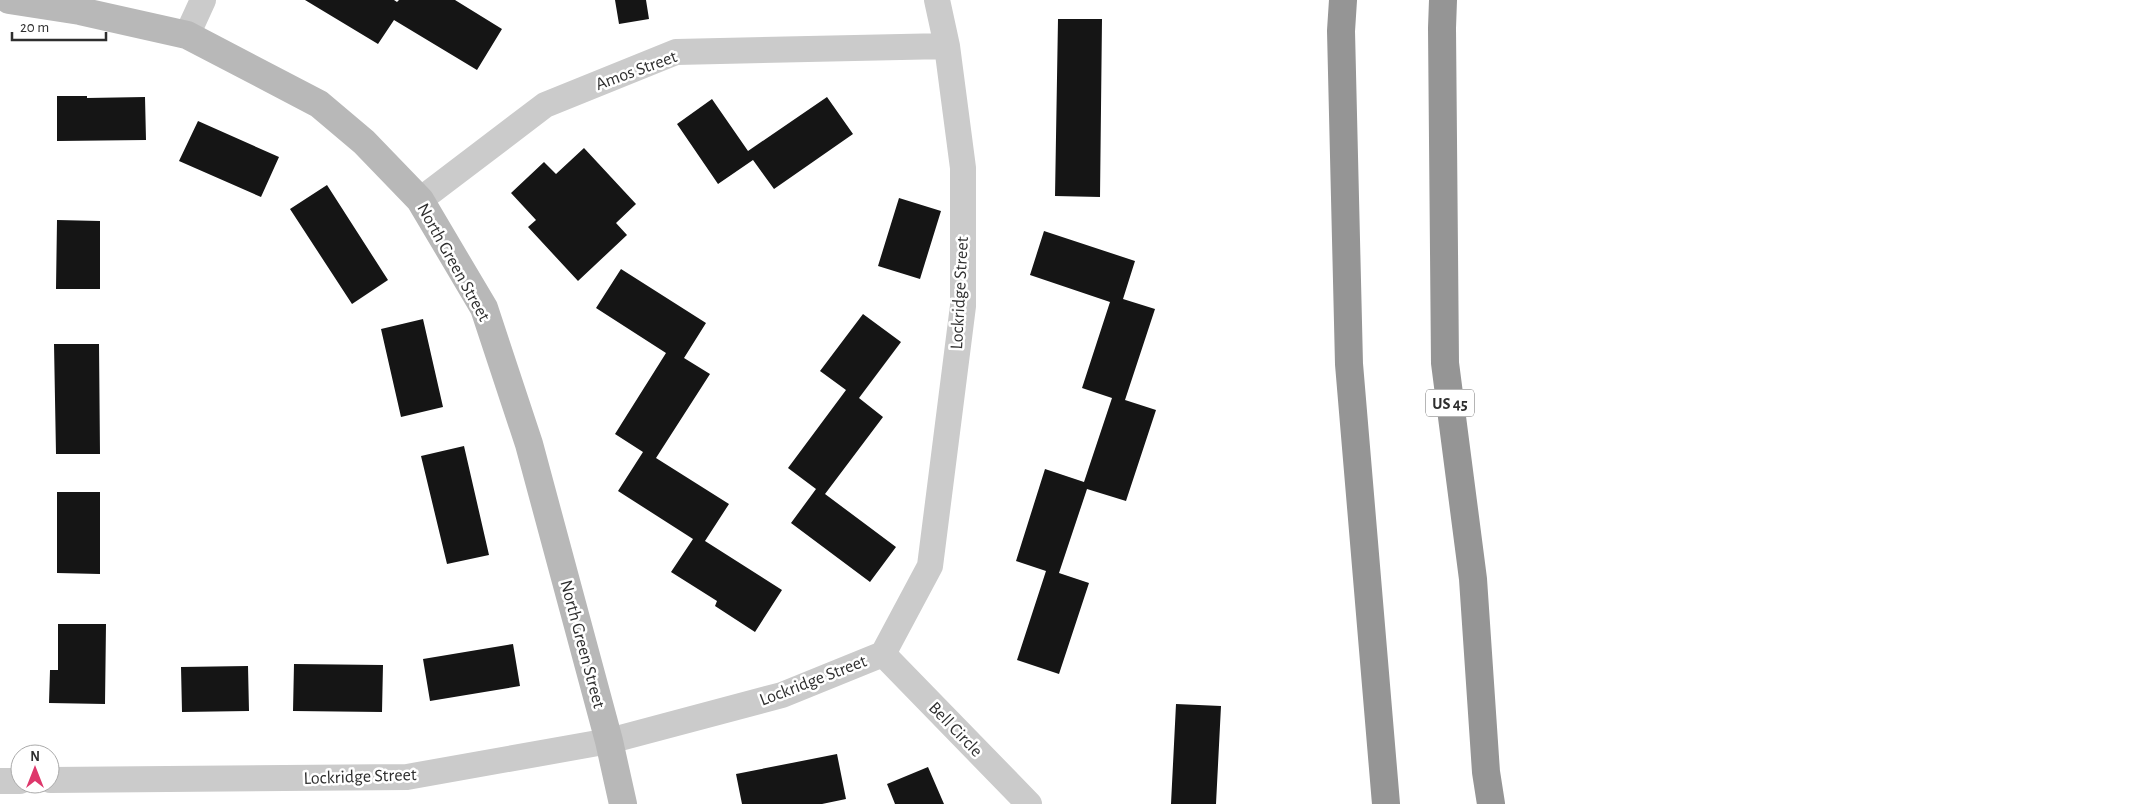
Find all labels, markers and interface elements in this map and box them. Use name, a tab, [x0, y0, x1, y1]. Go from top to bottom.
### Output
scale bar	[12, 10, 106, 42]
text: 20 m	[20, 20, 49, 35]
street label: Amos Street	[593, 48, 680, 94]
street label: North Green Street	[413, 200, 493, 325]
street label: Lockridge Street	[948, 236, 972, 350]
road number: US 45	[1426, 389, 1474, 416]
street label: North Green Street	[556, 578, 608, 711]
street label: Lockridge Street	[757, 652, 870, 710]
street label: Bell Circle	[925, 699, 986, 761]
north arrow	[10, 744, 60, 794]
text: N	[30, 750, 40, 764]
street label: Lockridge Street	[303, 766, 417, 788]

